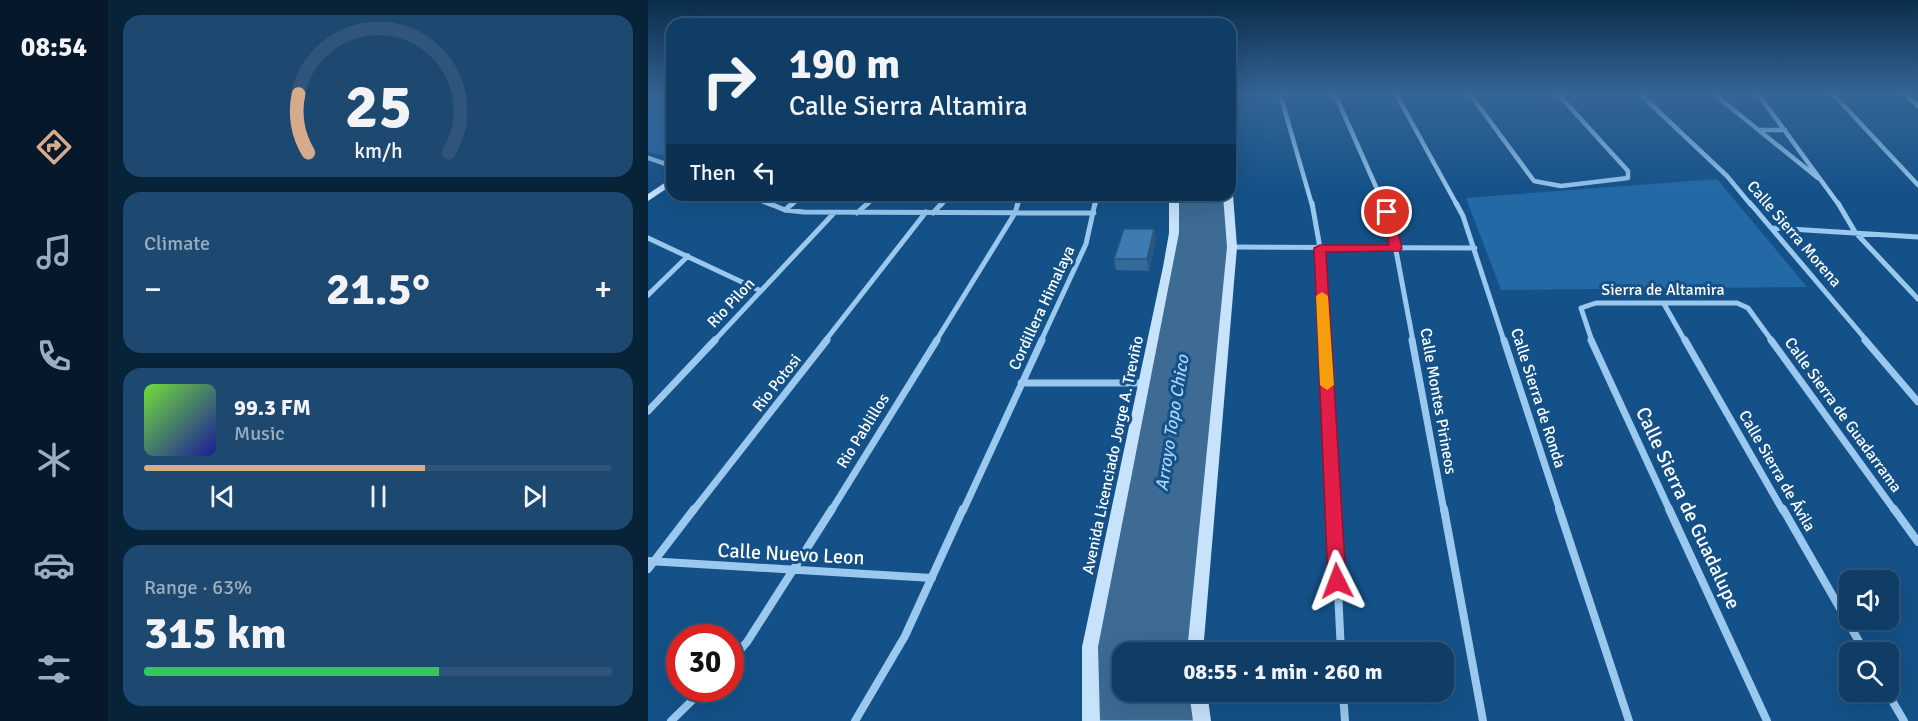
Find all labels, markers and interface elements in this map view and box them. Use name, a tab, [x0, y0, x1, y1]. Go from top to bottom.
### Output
text: 08:54	[21, 31, 87, 64]
text: 190 m	[789, 39, 900, 90]
icon: right	[690, 42, 768, 120]
text: 25	[344, 68, 412, 145]
text: Calle Sierra Altamira	[789, 90, 1028, 123]
icon: directions	[33, 126, 75, 168]
text: km/h	[354, 138, 402, 164]
icon: left	[748, 156, 781, 189]
text: Then	[690, 159, 736, 186]
street label: Calle Sierra Morena	[1742, 177, 1846, 291]
pin	[1361, 186, 1412, 237]
icon: arrive	[1370, 195, 1403, 228]
icon: music	[33, 231, 75, 273]
text: Climate	[144, 231, 210, 256]
street label: Cordillera Himalaya	[1004, 243, 1080, 373]
text: 21.5°	[326, 262, 430, 317]
text: −	[144, 269, 162, 310]
text: +	[594, 269, 612, 310]
street label: Rio Pilon	[703, 274, 759, 332]
street label: Sierra de Altamira	[1601, 280, 1725, 300]
street label: Calle Montes Pirineos	[1415, 326, 1461, 476]
street label: Calle Sierra de Ronda	[1506, 326, 1570, 470]
street label: Calle Sierra de Guadarrama	[1780, 333, 1906, 497]
street label: Avenida Licenciado Jorge A. Treviño	[1078, 334, 1148, 576]
icon: phone	[33, 335, 75, 377]
street label: Rio Potosi	[748, 350, 806, 416]
water label: Arroyo Topo Chico	[1150, 352, 1194, 493]
street label: Rio Pablillos	[832, 390, 894, 472]
text: 99.3 FM	[234, 394, 311, 421]
street label: Calle Sierra de Guadalupe	[1630, 403, 1746, 613]
street label: Calle Sierra de Ávila	[1734, 407, 1820, 535]
text: Music	[234, 421, 285, 446]
icon: climate	[33, 439, 75, 481]
icon: previous	[206, 480, 239, 513]
icon: pause	[362, 480, 395, 513]
icon: next	[518, 480, 551, 513]
street label: Calle Nuevo Leon	[717, 538, 865, 570]
icon: car	[33, 544, 75, 586]
position arrow	[1305, 549, 1369, 613]
map controls	[1839, 570, 1899, 702]
button: sound	[1839, 570, 1899, 630]
text: Range · 63%	[144, 575, 252, 600]
text: 315 km	[144, 606, 287, 661]
speed limit sign: 30	[666, 624, 744, 702]
button: search	[1839, 642, 1899, 702]
icon: filters	[33, 648, 75, 690]
text: 08:55 · 1 min · 260 m	[1183, 658, 1383, 685]

